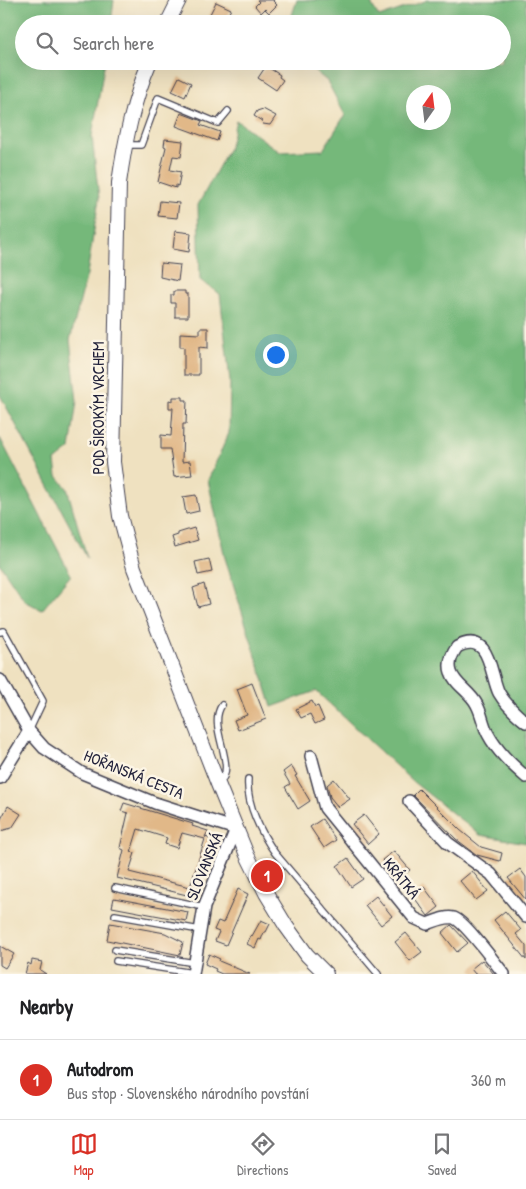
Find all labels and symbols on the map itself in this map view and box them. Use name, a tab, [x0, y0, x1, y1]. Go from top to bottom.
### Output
north arrow	[406, 85, 451, 130]
street label: POD ŠIROKÝM VRCHEM	[87, 342, 109, 474]
your location	[263, 342, 289, 368]
street label: HOŘANSKÁ CESTA	[81, 744, 187, 804]
street label: SLOVANSKÁ	[180, 829, 228, 903]
street label: KRÁTKÁ	[379, 853, 425, 903]
pin: 1	[251, 857, 283, 895]

